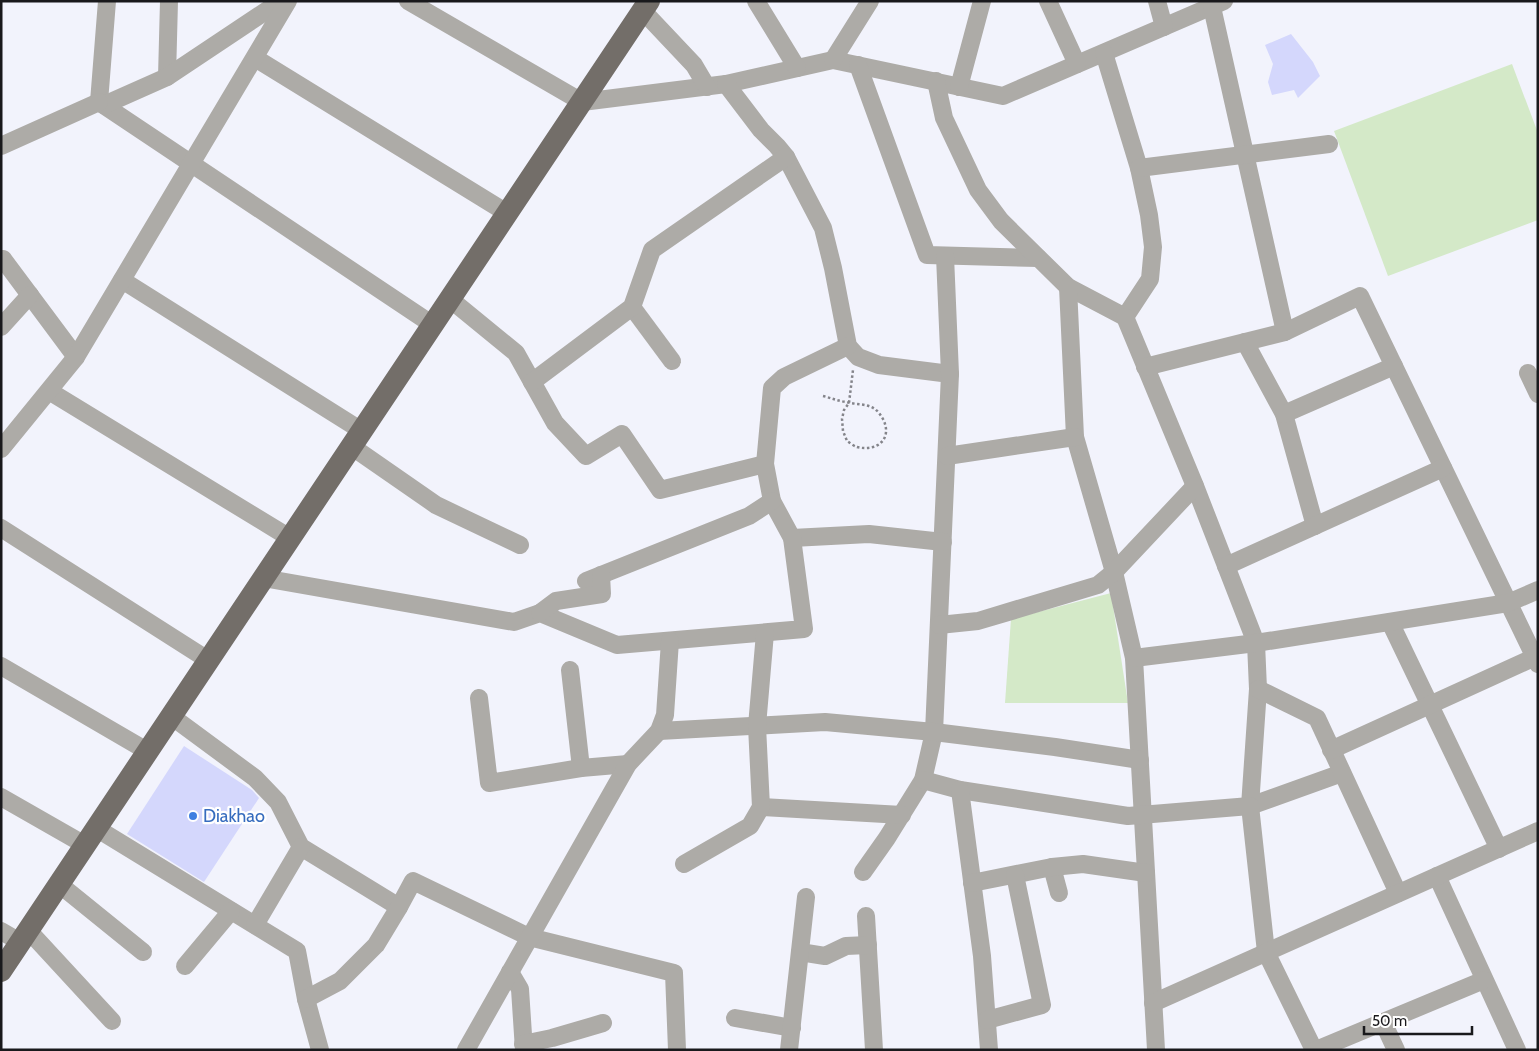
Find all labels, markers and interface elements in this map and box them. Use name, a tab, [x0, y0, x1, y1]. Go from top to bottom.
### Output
place label: Diakhao	[203, 805, 265, 827]
marker: Diakhao	[187, 810, 199, 822]
scale bar	[1364, 1004, 1472, 1036]
text: 50 m	[1372, 1012, 1407, 1030]

